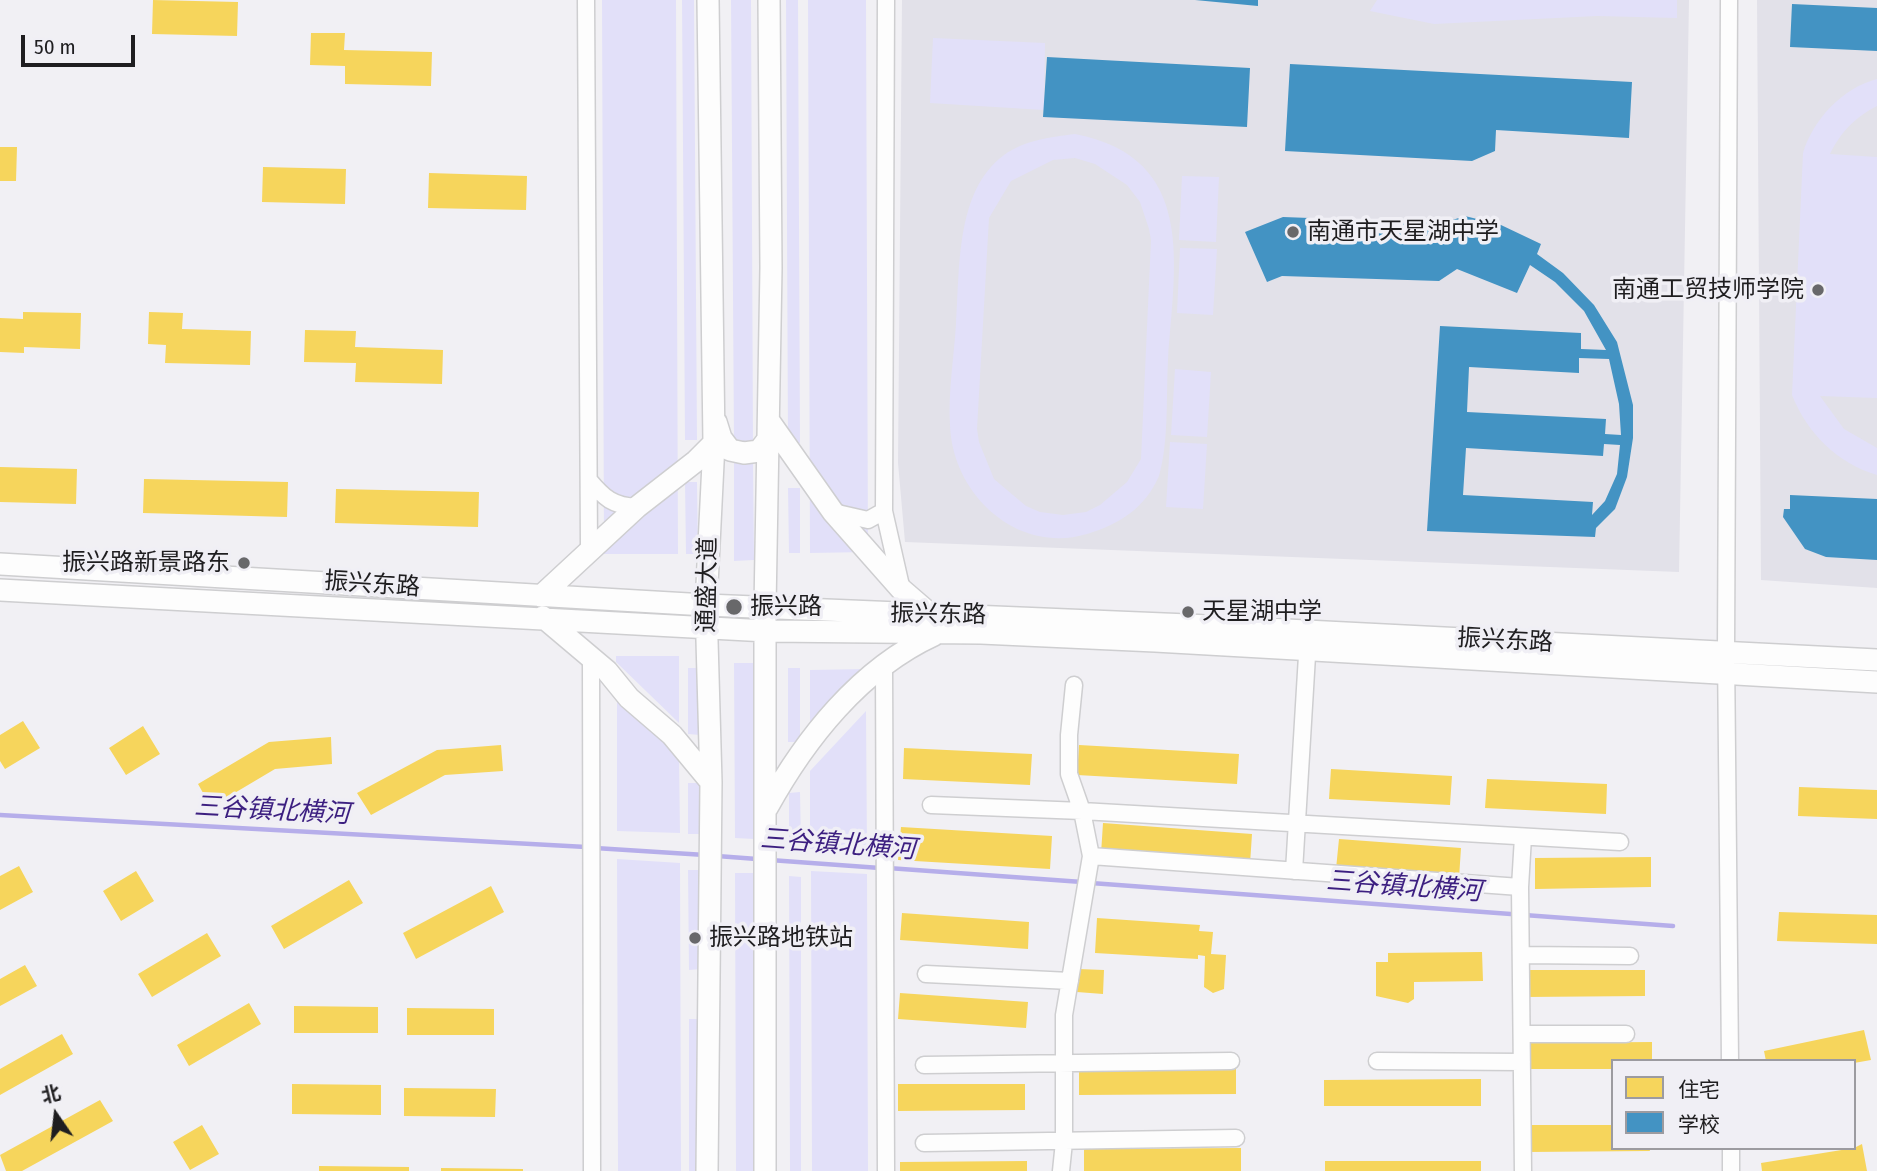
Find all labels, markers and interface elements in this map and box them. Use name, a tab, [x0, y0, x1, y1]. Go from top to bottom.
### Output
scale bar	[24, 21, 138, 65]
text: 50 m	[34, 34, 76, 60]
place label: 南通市天星湖中学	[1307, 218, 1499, 246]
marker: 南通市天星湖中学	[1285, 224, 1301, 240]
place label: 南通工贸技师学院	[1612, 276, 1804, 304]
marker: 南通工贸技师学院	[1810, 282, 1826, 298]
street label: 通盛大道	[693, 537, 723, 633]
place label: 振兴路新景路东	[62, 549, 230, 577]
marker: 振兴路新景路东	[236, 555, 252, 571]
street label: 振兴东路	[323, 567, 421, 603]
place label: 振兴路	[750, 593, 822, 621]
marker: 振兴路	[724, 597, 744, 617]
place label: 天星湖中学	[1202, 598, 1322, 626]
street label: 振兴东路	[890, 600, 986, 630]
marker: 天星湖中学	[1180, 604, 1196, 620]
street label: 振兴东路	[1456, 624, 1554, 658]
water label: 三谷镇北横河	[193, 791, 351, 831]
water label: 三谷镇北横河	[759, 824, 917, 866]
water label: 三谷镇北横河	[1325, 866, 1483, 908]
place label: 振兴路地铁站	[709, 924, 853, 952]
marker: 振兴路地铁站	[687, 930, 703, 946]
legend	[1611, 1059, 1856, 1150]
text: 住宅	[1678, 1077, 1720, 1103]
north arrow	[21, 1080, 91, 1150]
text: 北	[39, 1081, 63, 1108]
text: 学校	[1678, 1112, 1720, 1138]

